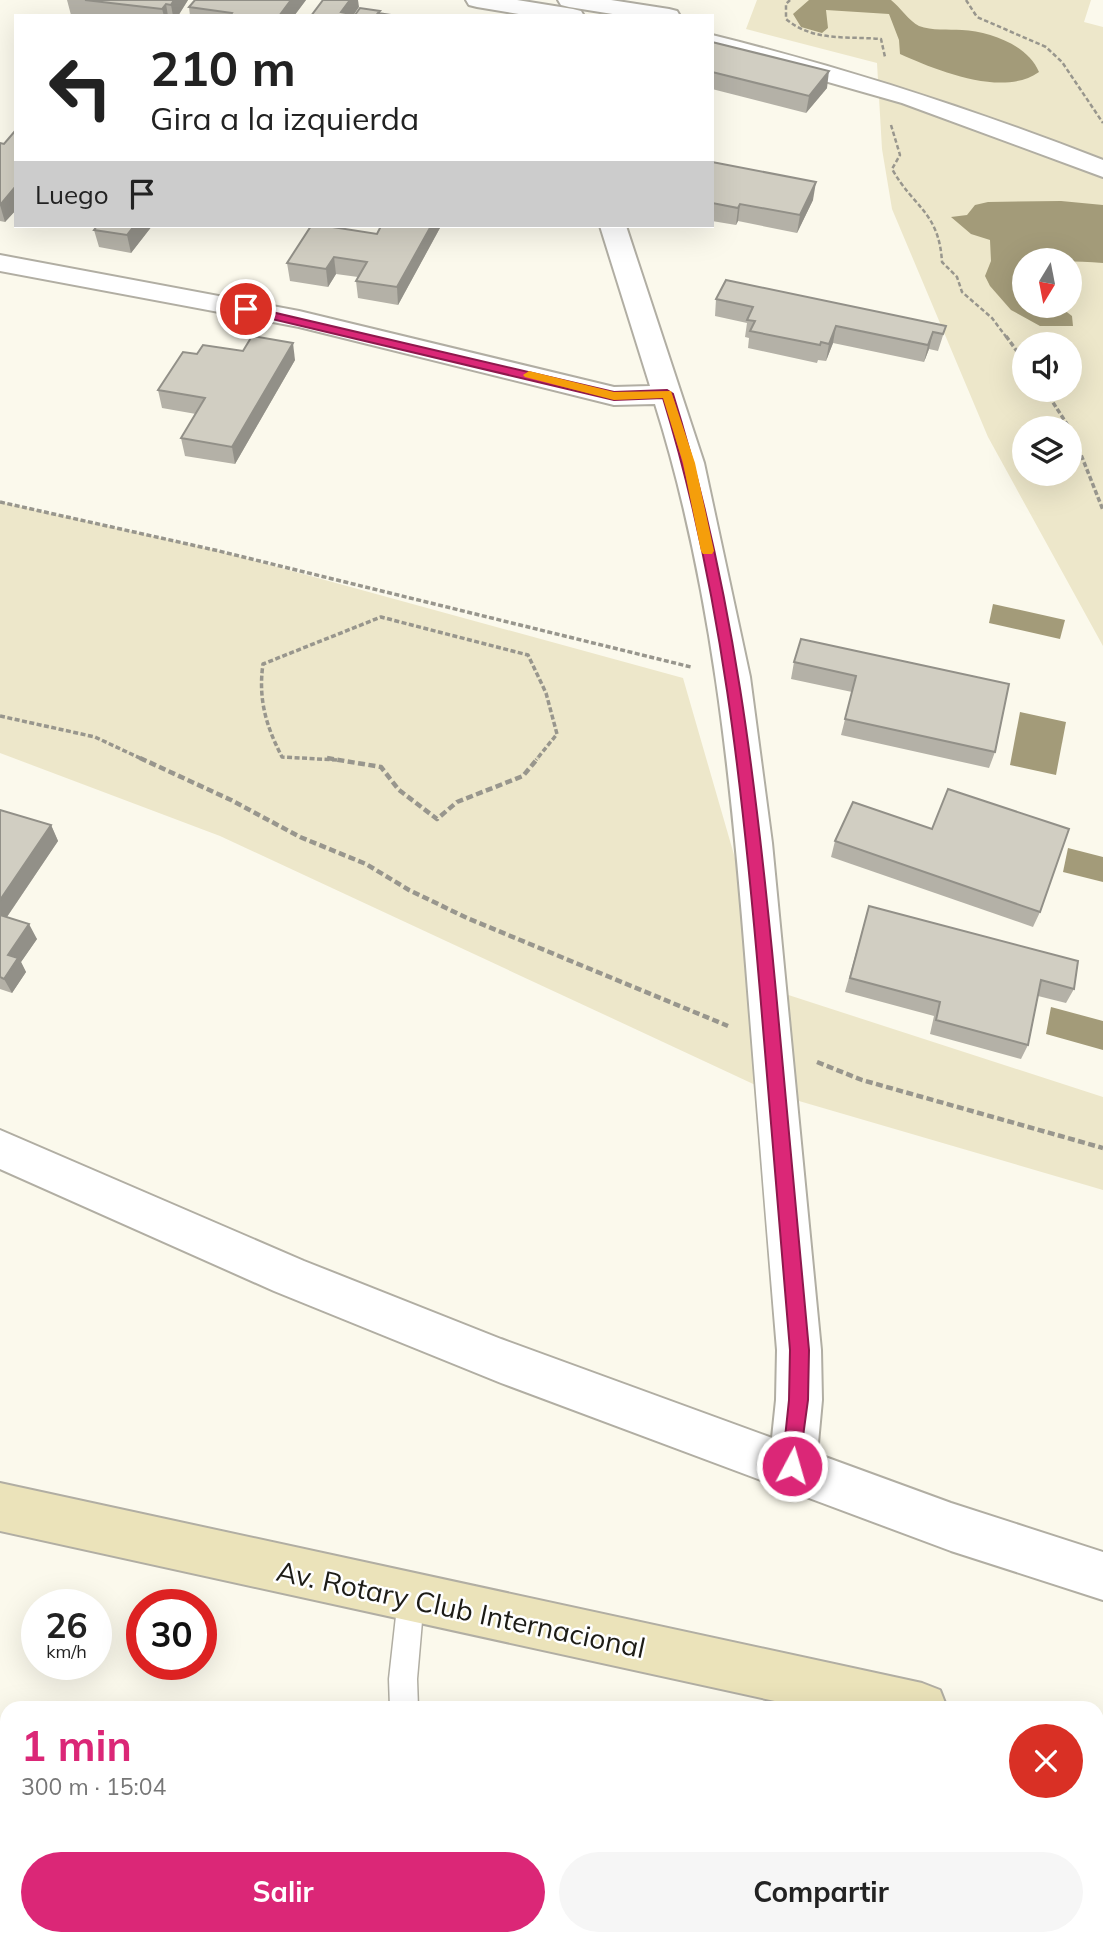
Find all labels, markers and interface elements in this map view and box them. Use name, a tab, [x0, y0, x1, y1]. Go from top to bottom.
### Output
text: 210 m	[150, 37, 296, 98]
icon: left	[35, 42, 126, 133]
text: Gira a la izquierda	[150, 98, 419, 138]
icon: arrive	[123, 175, 161, 213]
text: Luego	[35, 178, 109, 211]
north arrow	[1012, 248, 1082, 318]
map controls	[1012, 248, 1082, 486]
pin	[216, 279, 276, 339]
icon: arrive	[227, 290, 265, 328]
button: sound	[1012, 332, 1082, 402]
button: layers	[1012, 416, 1082, 486]
position arrow	[755, 1429, 829, 1503]
street label: Av. Rotary Club Internacional	[273, 1553, 649, 1665]
speed limit sign: 30	[126, 1589, 217, 1680]
text: 26	[45, 1603, 88, 1647]
text: km/h	[46, 1640, 87, 1663]
text: 1 min	[21, 1719, 132, 1772]
button: close	[1009, 1724, 1083, 1798]
text: 300 m · 15:04	[21, 1772, 166, 1801]
button: Salir	[21, 1852, 545, 1932]
button: Compartir	[559, 1852, 1083, 1932]

